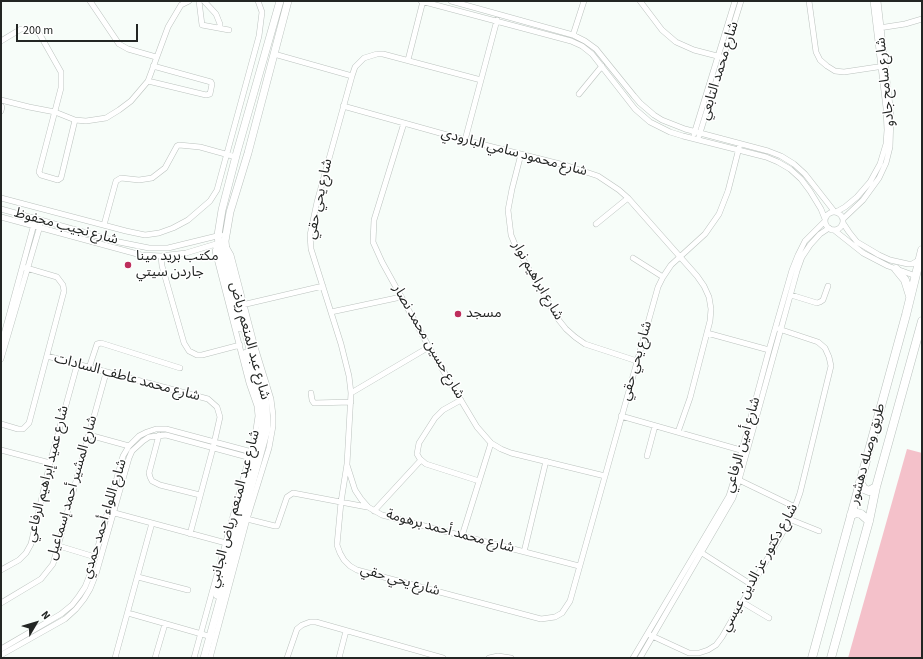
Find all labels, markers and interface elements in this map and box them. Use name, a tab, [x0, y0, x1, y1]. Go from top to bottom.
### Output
scale bar	[18, 16, 140, 42]
street label: شارع محمد التابعي	[697, 20, 743, 122]
text: 200 m	[23, 22, 53, 39]
street label: شارع سامح جادو	[873, 37, 899, 127]
street label: شارع محمود سامي البارودي	[439, 125, 589, 181]
street label: شارع يحي حقي	[303, 157, 337, 241]
street label: شارع نجيب محفوظ	[12, 205, 120, 249]
street label: شارع ابراهيم نوار	[508, 238, 566, 324]
place label: مكتب بريد مينا جاردن سيتي	[136, 249, 219, 282]
marker: مكتب بريد مينا جاردن سيتي	[123, 260, 133, 270]
street label: شارع عبد المنعم رياض	[225, 280, 273, 402]
street label: شارع حسين محمد نصار	[388, 282, 468, 402]
place label: مسجد	[466, 306, 502, 322]
marker: مسجد	[453, 309, 463, 319]
street label: شارع يحي حقي	[618, 319, 656, 403]
street label: شارع محمد عاطف السادات	[52, 350, 202, 406]
street label: شارع أمين الرفاعي	[721, 395, 765, 495]
street label: طريق وصله دهشور	[846, 402, 890, 506]
street label: شارع عميد إبراهيم الرفاعي	[23, 404, 73, 544]
street label: شارع المشير أحمد إسماعيل	[44, 414, 102, 562]
street label: شارع عبد المنعم رياض الجانبي	[206, 428, 264, 590]
street label: شارع اللواء أحمد حمدي	[79, 457, 131, 581]
street label: شارع دكتور عز الدين عيسي	[718, 501, 802, 635]
street label: شارع محمد أحمد برهومة	[384, 507, 516, 557]
street label: شارع يحي حقي	[358, 562, 442, 600]
north arrow	[16, 603, 56, 643]
text: N	[38, 608, 54, 623]

